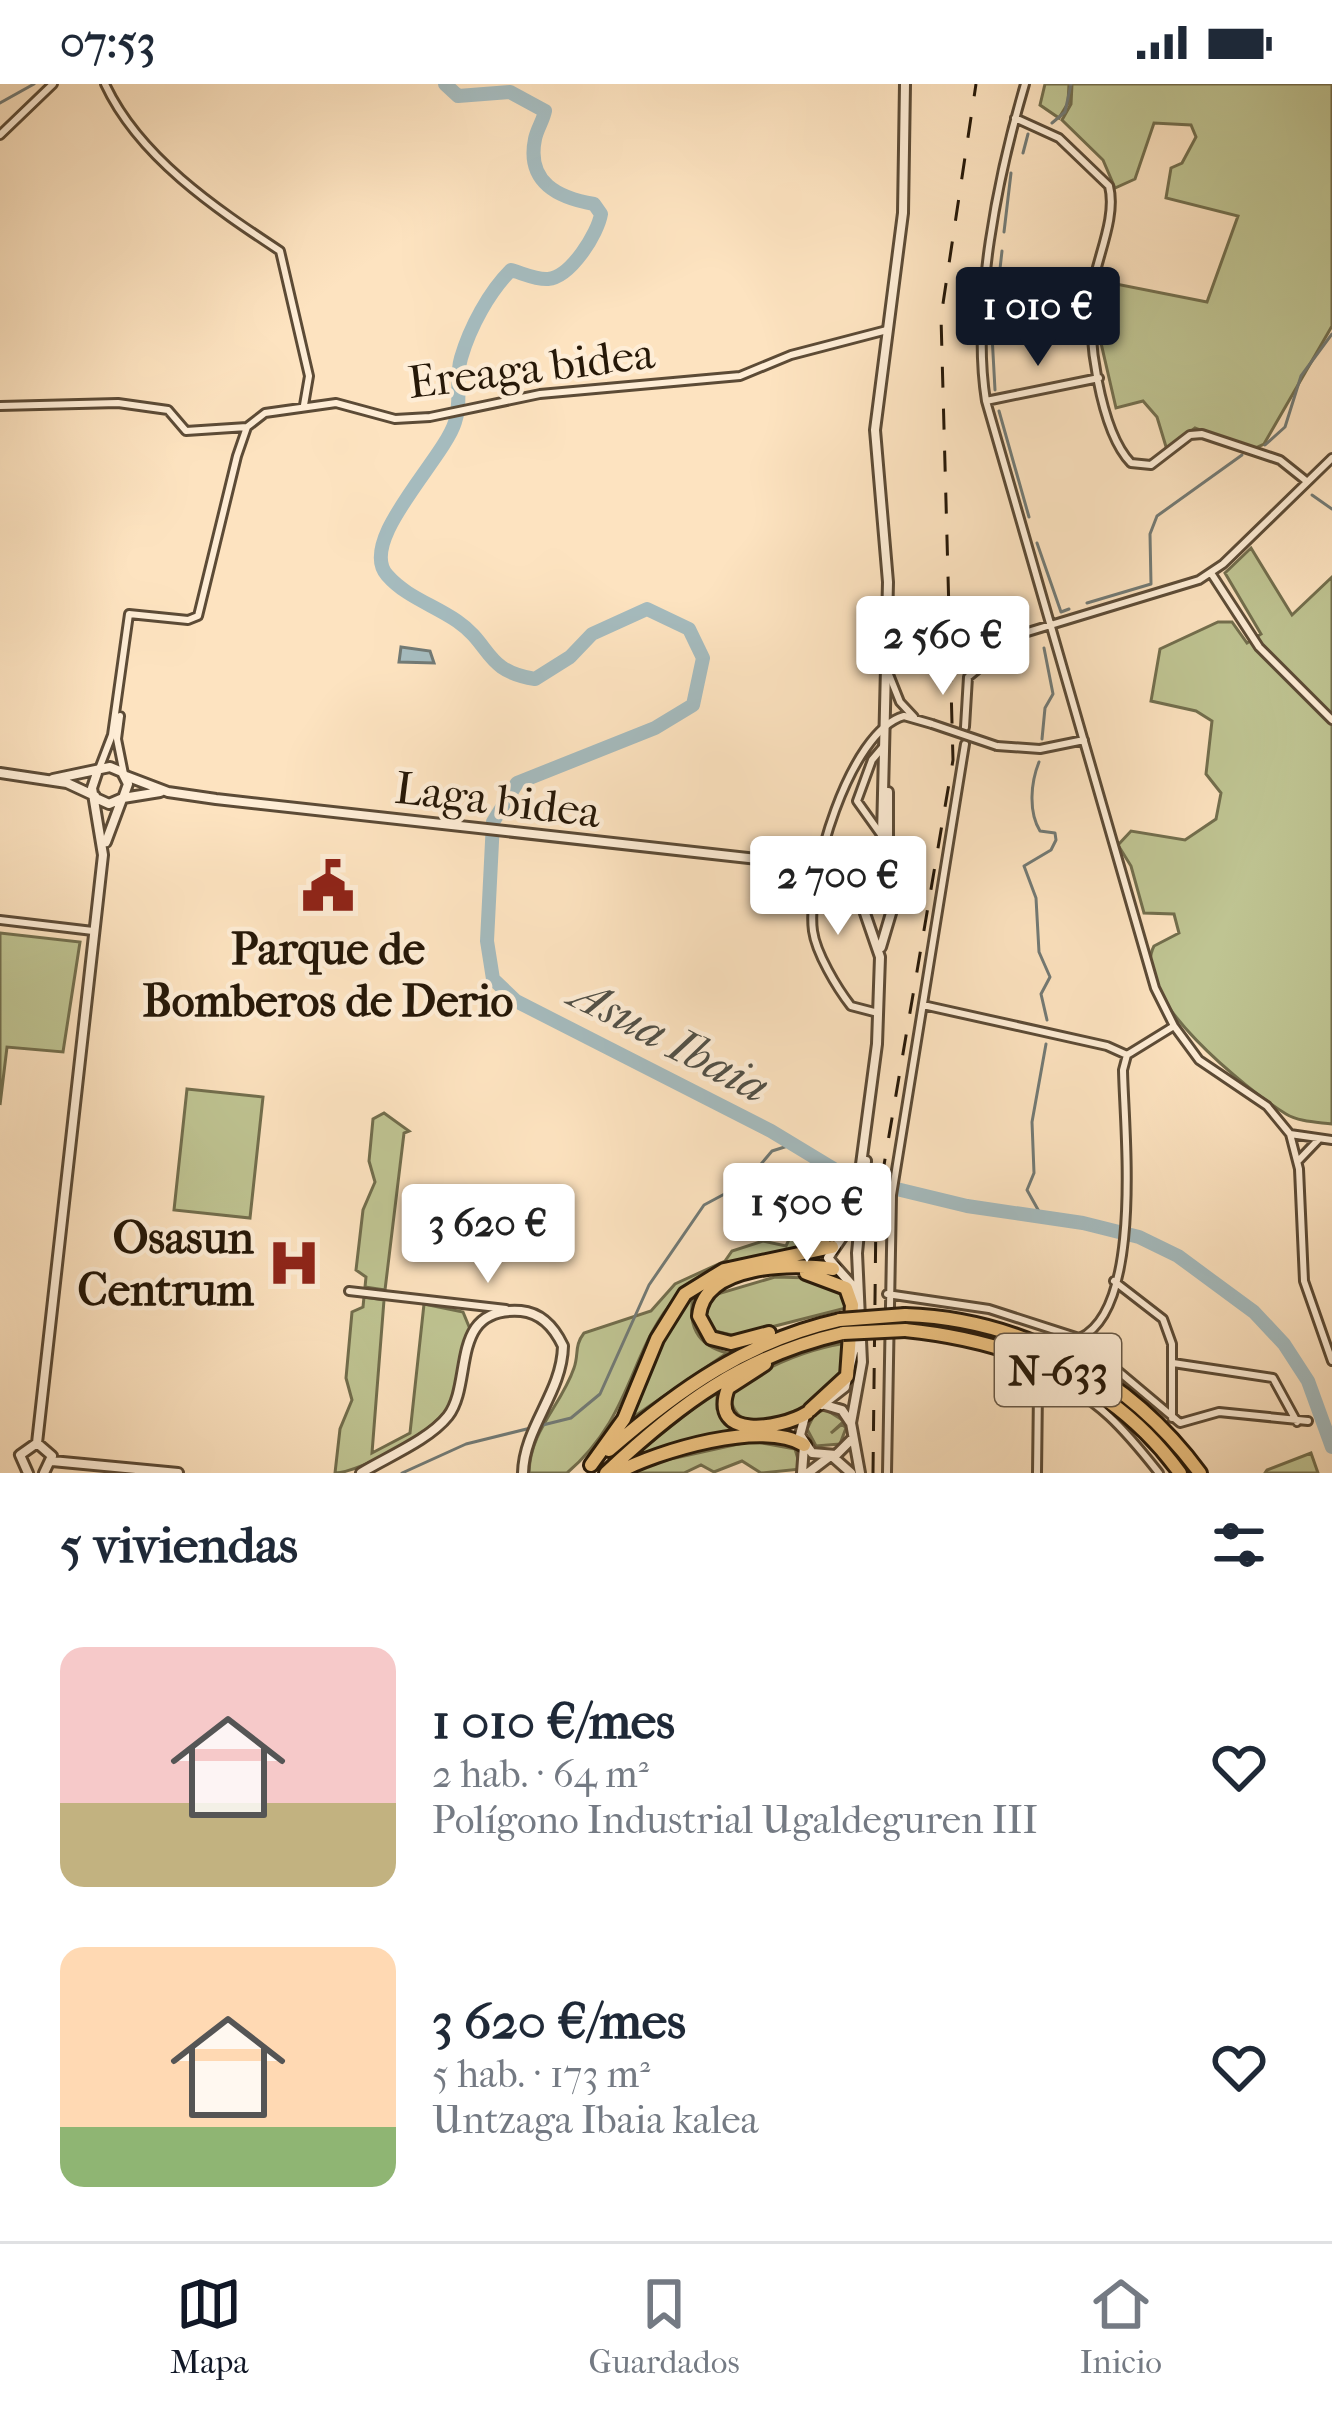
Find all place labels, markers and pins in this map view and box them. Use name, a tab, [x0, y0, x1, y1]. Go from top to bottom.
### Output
pin: 1 010 €	[927, 267, 1149, 369]
pin: 2 560 €	[832, 596, 1054, 698]
pin: 2 700 €	[727, 836, 949, 938]
public building icon: Parque de Bomberos de Derio	[299, 857, 357, 915]
place label: Parque de Bomberos de Derio	[143, 923, 514, 1028]
pin: 1 500 €	[696, 1163, 918, 1265]
pin: 3 620 €	[377, 1184, 599, 1286]
place label: Osasun Centrum	[77, 1212, 255, 1317]
hospital icon: Osasun Centrum	[265, 1234, 323, 1292]

